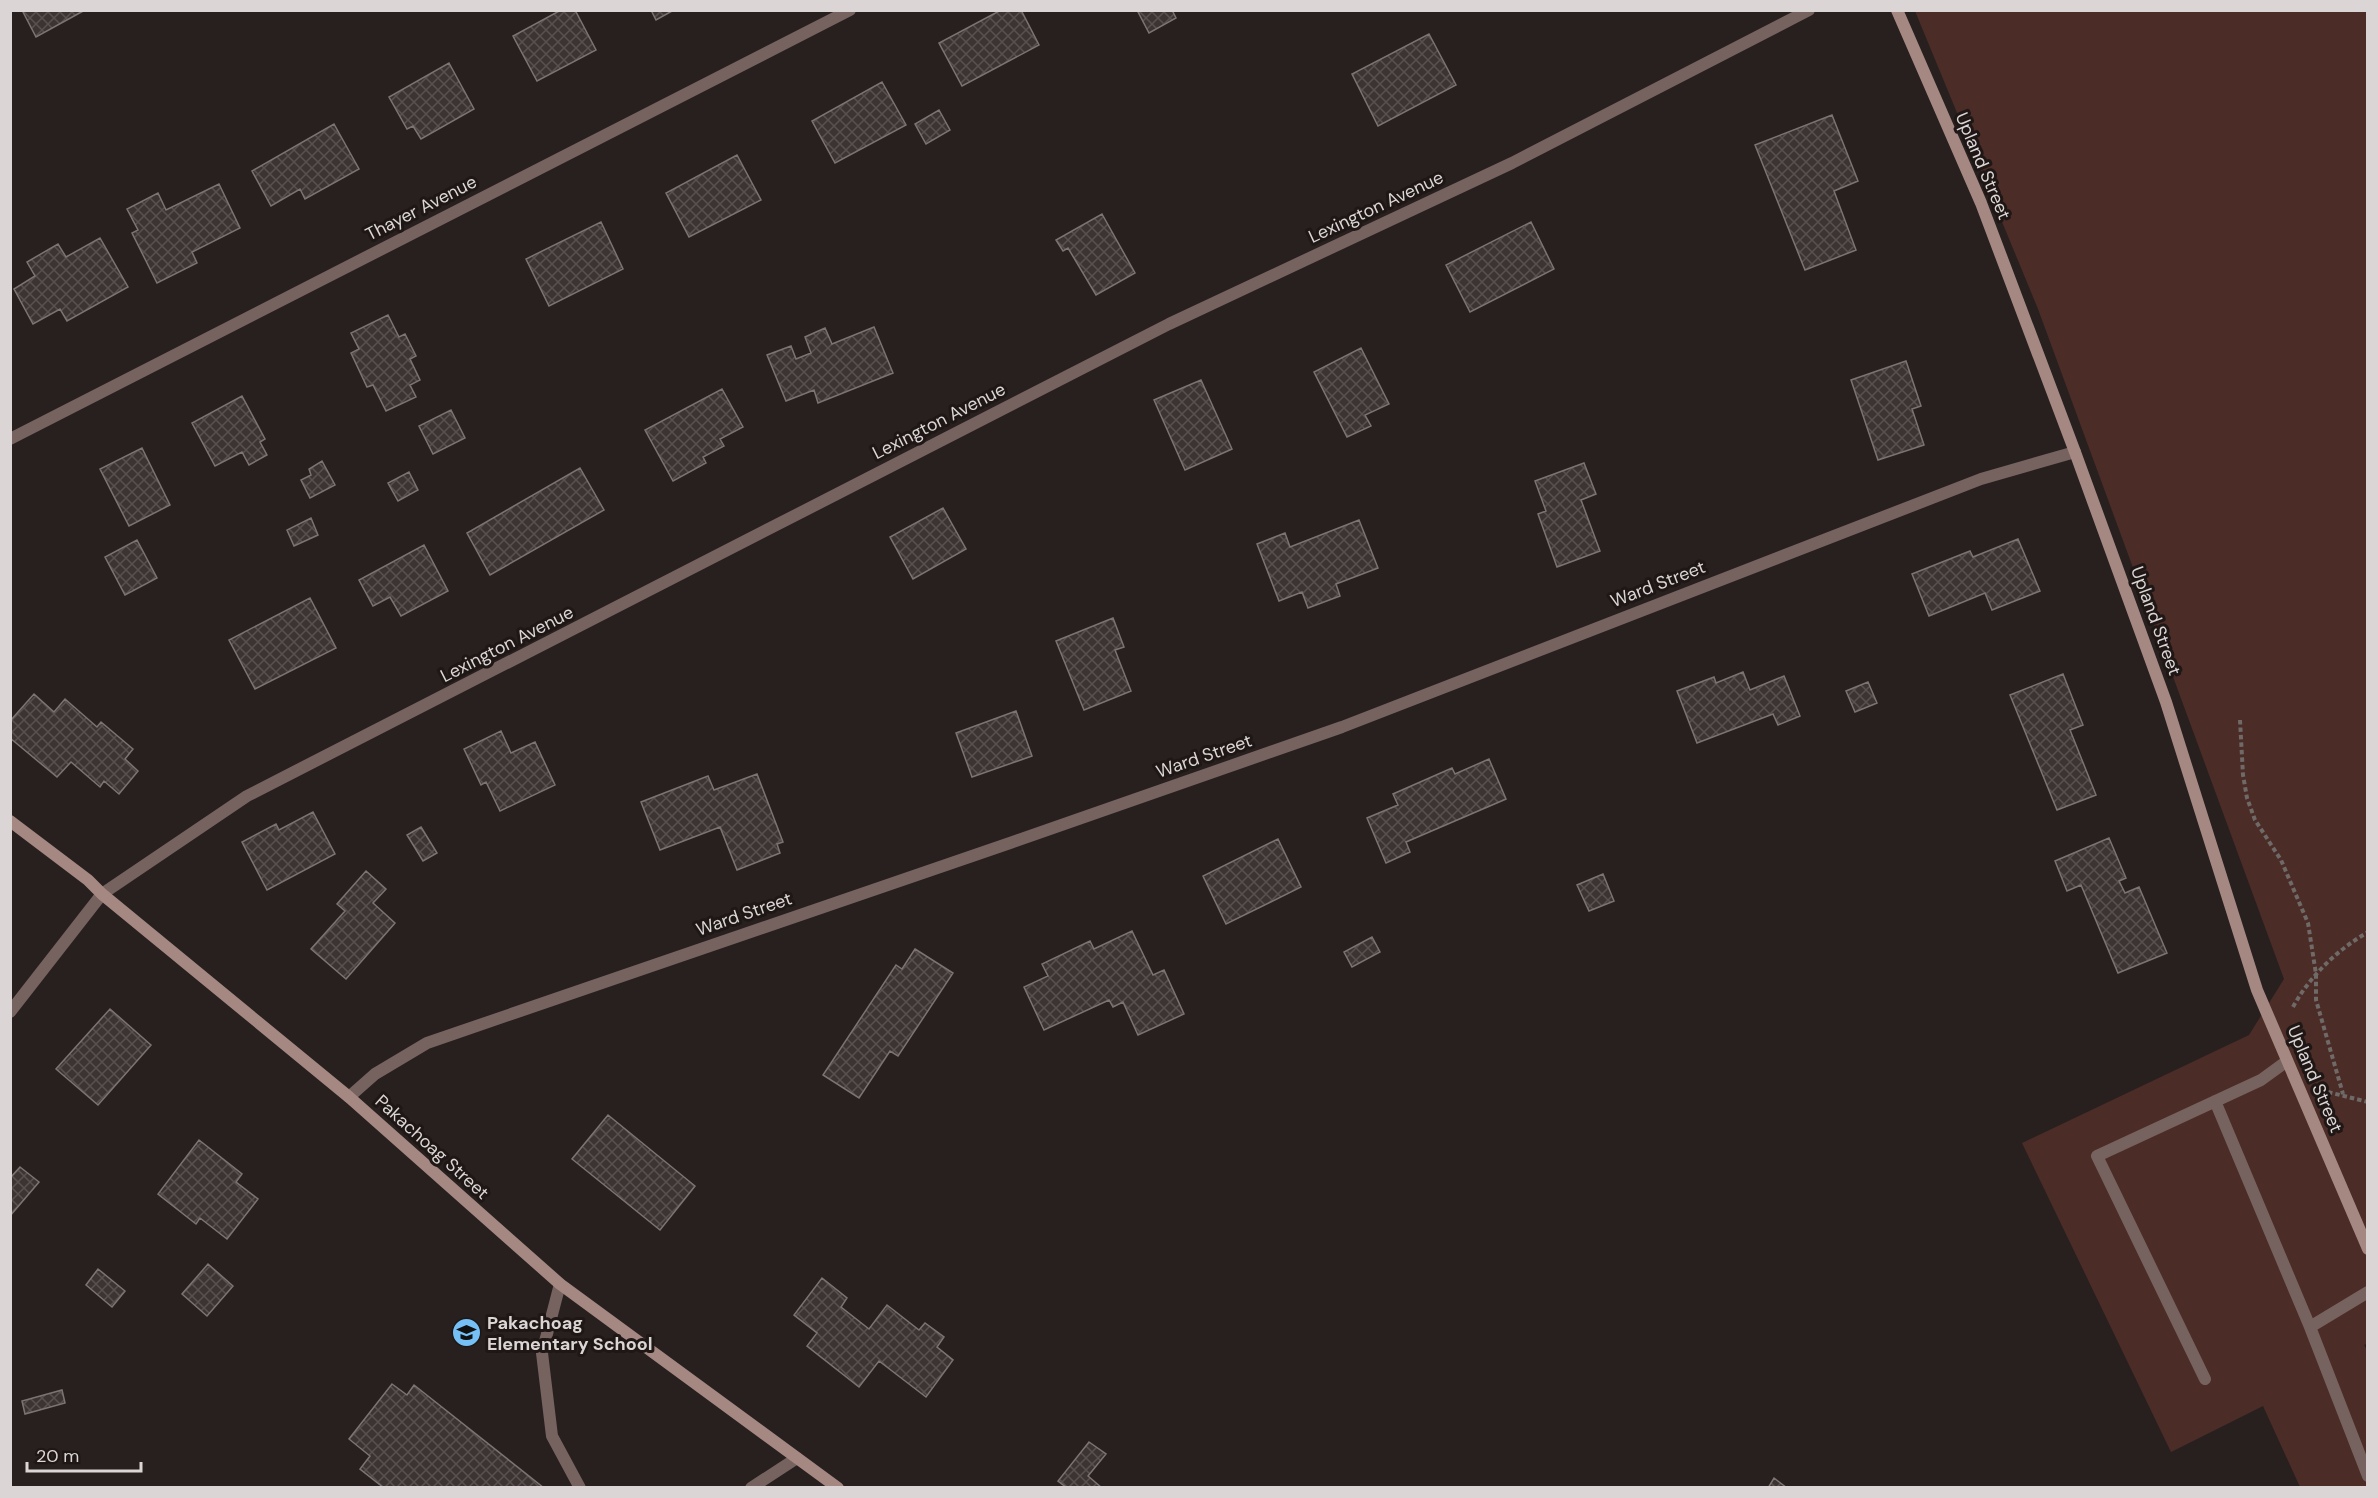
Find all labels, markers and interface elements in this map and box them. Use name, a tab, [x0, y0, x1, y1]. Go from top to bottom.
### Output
street label: Upland Street	[1950, 109, 2016, 223]
street label: Lexington Avenue	[1305, 165, 1447, 249]
street label: Thayer Avenue	[361, 170, 481, 246]
street label: Lexington Avenue	[868, 377, 1010, 465]
street label: Ward Street	[1607, 555, 1709, 613]
street label: Upland Street	[2125, 563, 2187, 679]
street label: Lexington Avenue	[436, 600, 578, 688]
street label: Ward Street	[1153, 728, 1255, 784]
street label: Ward Street	[693, 886, 795, 942]
street label: Upland Street	[2282, 1022, 2348, 1136]
street label: Pakachoag Street	[370, 1089, 494, 1205]
place label: Pakachoag Elementary School	[487, 1311, 653, 1356]
school or university icon: Pakachoag Elementary School	[450, 1317, 482, 1349]
scale bar	[27, 1435, 141, 1473]
text: 20 m	[36, 1444, 79, 1468]

